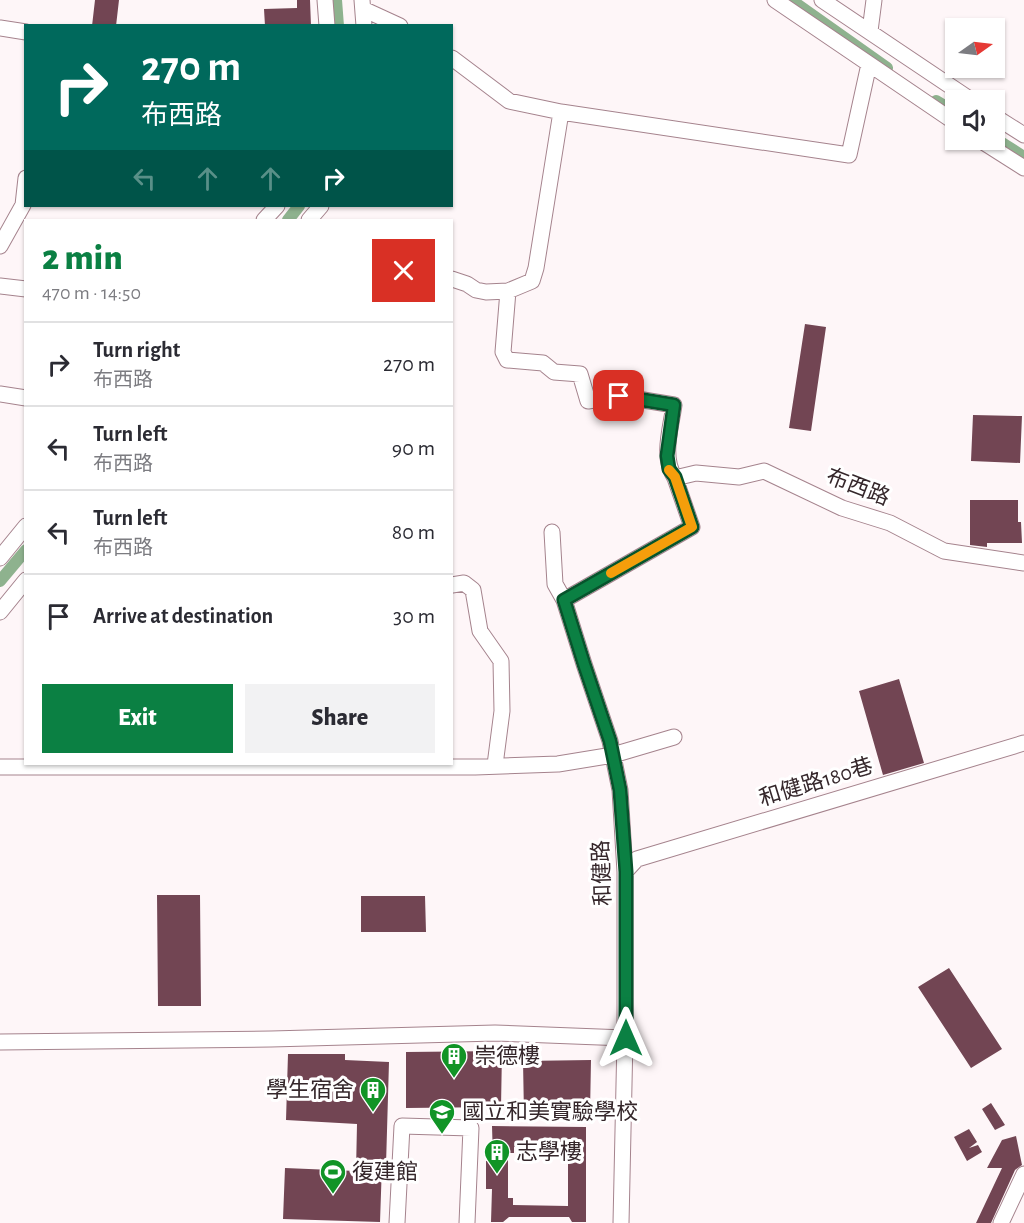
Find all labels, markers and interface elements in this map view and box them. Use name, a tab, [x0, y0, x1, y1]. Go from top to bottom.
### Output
north arrow	[945, 18, 1005, 78]
map controls	[945, 18, 1005, 150]
text: 270 m	[141, 46, 241, 88]
icon: right	[42, 48, 120, 126]
button: sound	[945, 90, 1005, 150]
text: 布西路	[141, 102, 222, 129]
icon: left	[128, 162, 161, 195]
icon: ahead	[191, 162, 224, 195]
icon: ahead	[254, 162, 287, 195]
icon: right	[317, 162, 350, 195]
button: close	[372, 239, 435, 302]
text: 2 min	[42, 240, 123, 276]
text: 470 m · 14:50	[42, 283, 141, 303]
text: Turn right	[93, 339, 180, 361]
icon: right	[42, 348, 75, 381]
text: 270 m	[383, 353, 435, 375]
text: 布西路	[93, 370, 153, 390]
pin	[593, 370, 644, 421]
icon: arrive	[602, 379, 635, 412]
text: Turn left	[93, 423, 167, 445]
icon: left	[42, 432, 75, 465]
text: 90 m	[392, 437, 435, 459]
text: 布西路	[93, 454, 153, 474]
street label: 布西路	[823, 464, 893, 509]
text: Turn left	[93, 507, 167, 529]
icon: left	[42, 516, 75, 549]
text: 80 m	[392, 521, 435, 543]
text: 布西路	[93, 538, 153, 558]
icon: arrive	[42, 600, 75, 633]
text: Arrive at destination	[93, 605, 273, 627]
text: 30 m	[393, 605, 435, 627]
button: Exit	[42, 684, 233, 753]
button: Share	[245, 684, 435, 753]
street label: 和健路180巷	[756, 753, 875, 810]
street label: 和健路	[589, 840, 614, 906]
position arrow	[594, 1006, 658, 1070]
building icon: 崇德樓	[439, 1041, 469, 1079]
place label: 崇德樓	[474, 1044, 540, 1067]
building icon: 學生宿舍	[358, 1075, 388, 1113]
place label: 學生宿舍	[266, 1078, 354, 1101]
school or university icon: 國立和美實驗學校	[427, 1097, 457, 1135]
place label: 國立和美實驗學校	[462, 1100, 638, 1123]
building icon: 志學樓	[482, 1137, 512, 1175]
place label: 志學樓	[516, 1140, 582, 1163]
sports icon: 復建館	[318, 1157, 348, 1195]
place label: 復建館	[352, 1160, 418, 1183]

